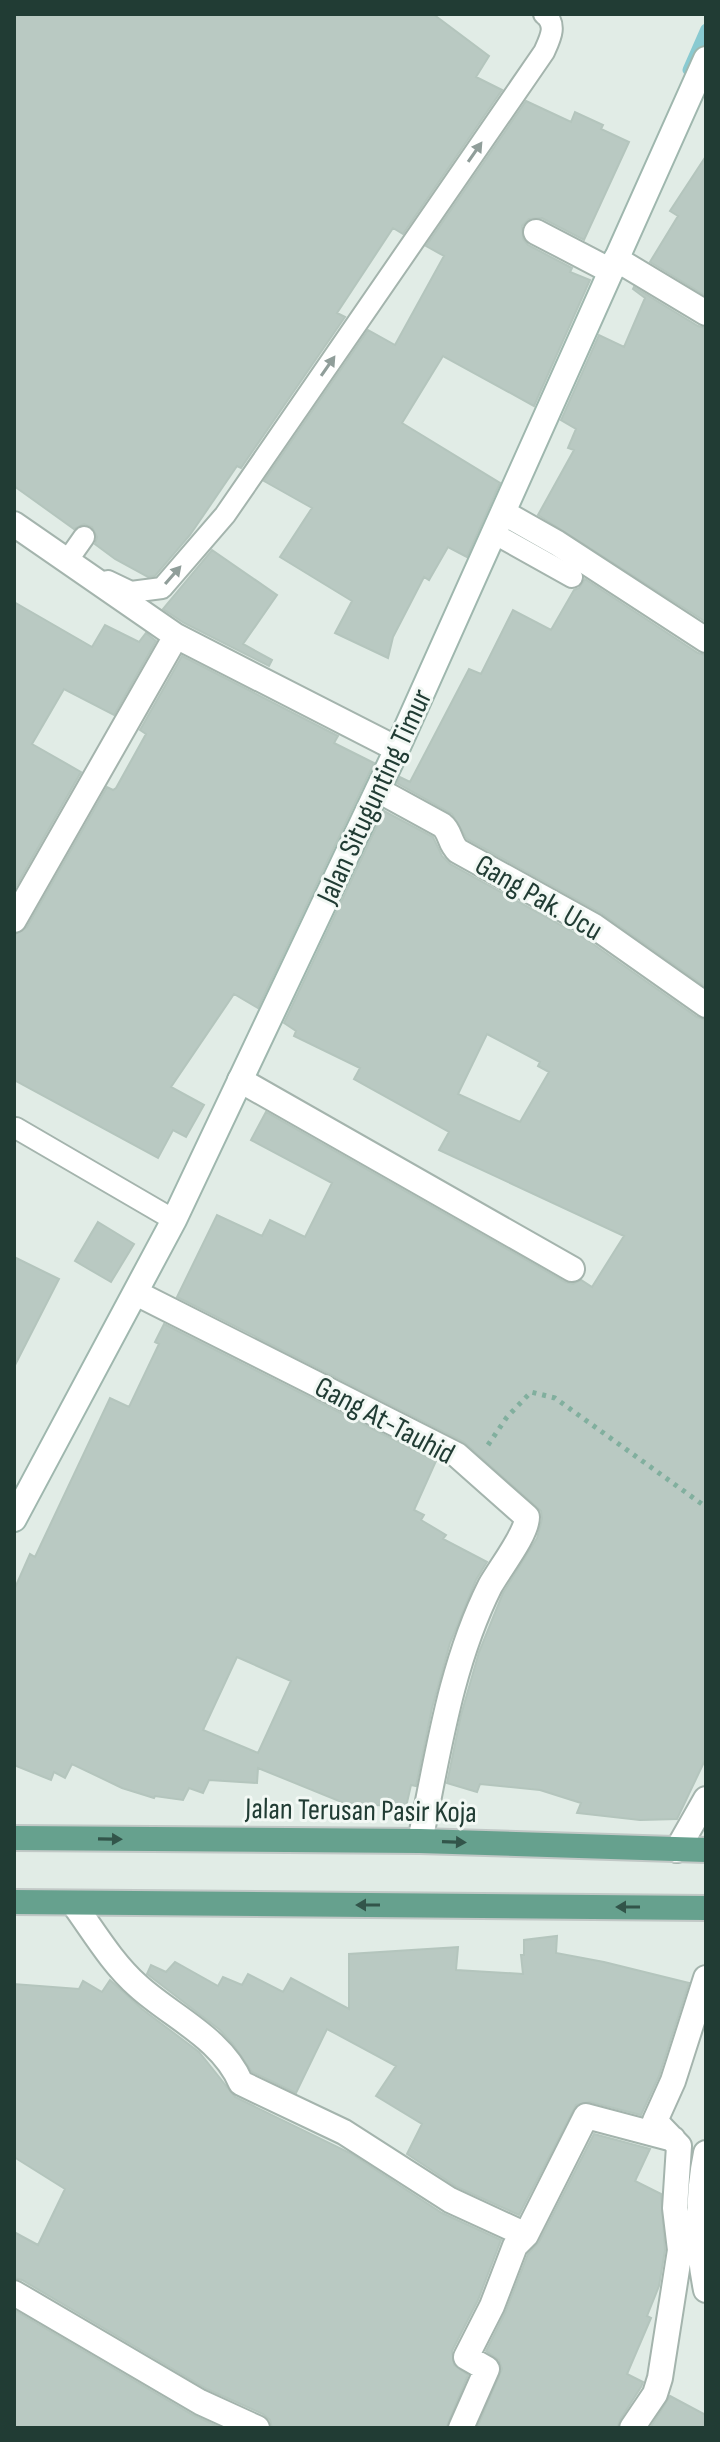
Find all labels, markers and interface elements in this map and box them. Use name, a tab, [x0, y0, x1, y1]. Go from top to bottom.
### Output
one-way arrow	[467, 141, 482, 163]
one-way arrow	[320, 356, 335, 377]
one-way arrow	[164, 565, 182, 585]
street label: Jalan Situgunting Timur	[309, 683, 441, 910]
street label: Gang Pak. Ucu	[468, 847, 609, 949]
street label: Gang At-Tauhid	[309, 1369, 460, 1473]
street label: Jalan Terusan Pasir Koja	[244, 1791, 477, 1831]
one-way arrow	[98, 1832, 123, 1845]
one-way arrow	[442, 1836, 467, 1849]
one-way arrow	[355, 1899, 380, 1911]
one-way arrow	[615, 1901, 640, 1913]

